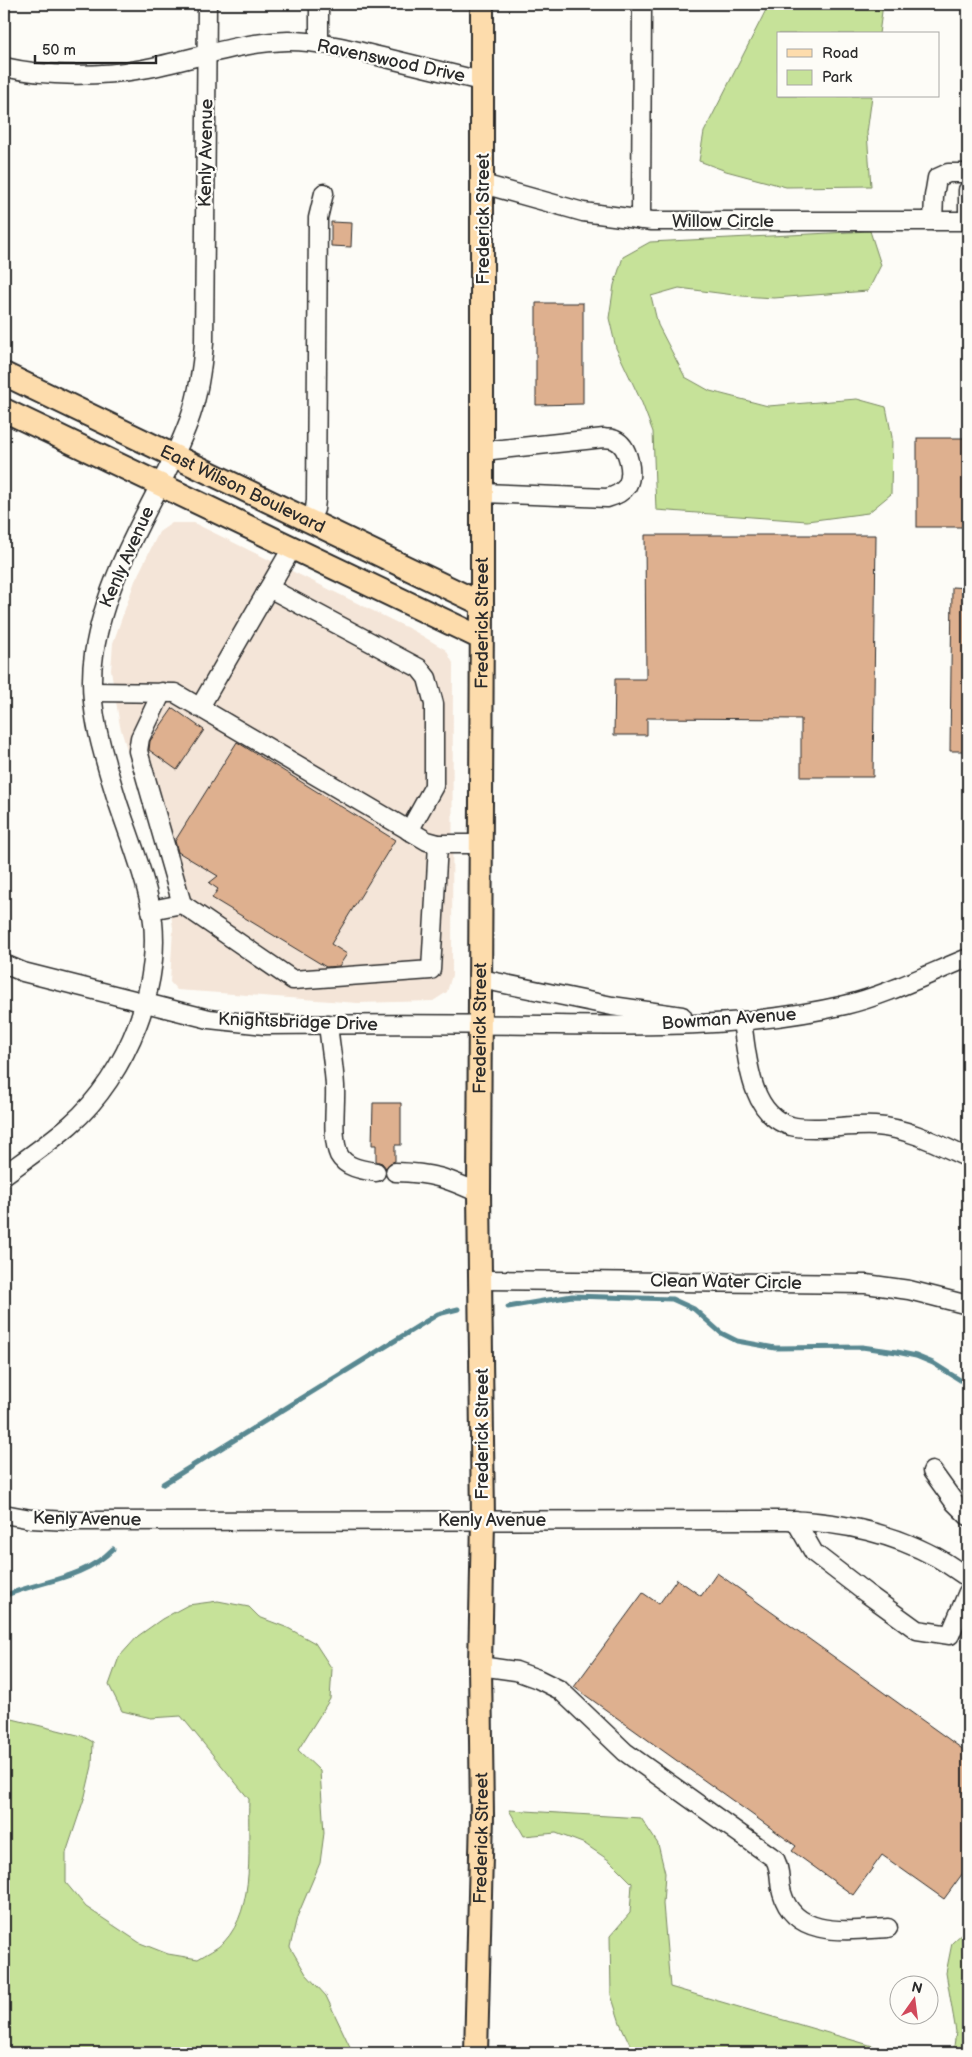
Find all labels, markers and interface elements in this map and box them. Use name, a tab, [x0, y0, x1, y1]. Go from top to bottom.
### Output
scale bar	[35, 32, 156, 64]
legend	[777, 32, 940, 98]
street label: Ravenswood Drive	[315, 35, 467, 87]
text: 50 m	[42, 41, 76, 60]
text: Road	[822, 44, 858, 63]
text: Park	[822, 68, 853, 87]
street label: Kenly Avenue	[195, 98, 217, 207]
street label: Frederick Street	[473, 153, 494, 285]
street label: Willow Circle	[672, 211, 774, 232]
street label: East Wilson Boulevard	[157, 440, 329, 538]
street label: Kenly Avenue	[95, 503, 159, 611]
street label: Frederick Street	[471, 557, 493, 689]
street label: Frederick Street	[469, 962, 491, 1094]
street label: Bowman Avenue	[661, 1004, 797, 1034]
street label: Knightsbridge Drive	[218, 1009, 379, 1035]
street label: Clean Water Circle	[650, 1270, 802, 1294]
street label: Frederick Street	[472, 1368, 493, 1500]
street label: Kenly Avenue	[33, 1508, 142, 1530]
street label: Kenly Avenue	[438, 1510, 547, 1531]
street label: Frederick Street	[469, 1772, 493, 1904]
north arrow	[890, 1974, 940, 2024]
text: N	[910, 1978, 924, 1997]

